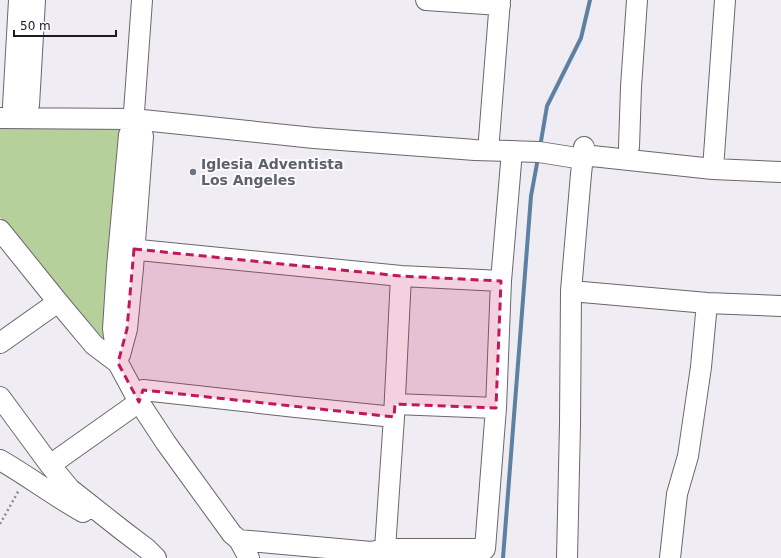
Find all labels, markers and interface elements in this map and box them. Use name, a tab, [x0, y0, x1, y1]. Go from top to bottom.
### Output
scale bar	[14, 12, 116, 38]
text: 50 m	[20, 19, 51, 33]
place label: Iglesia Adventista Los Angeles	[201, 156, 343, 188]
marker: Iglesia Adventista Los Angeles	[188, 167, 198, 177]

